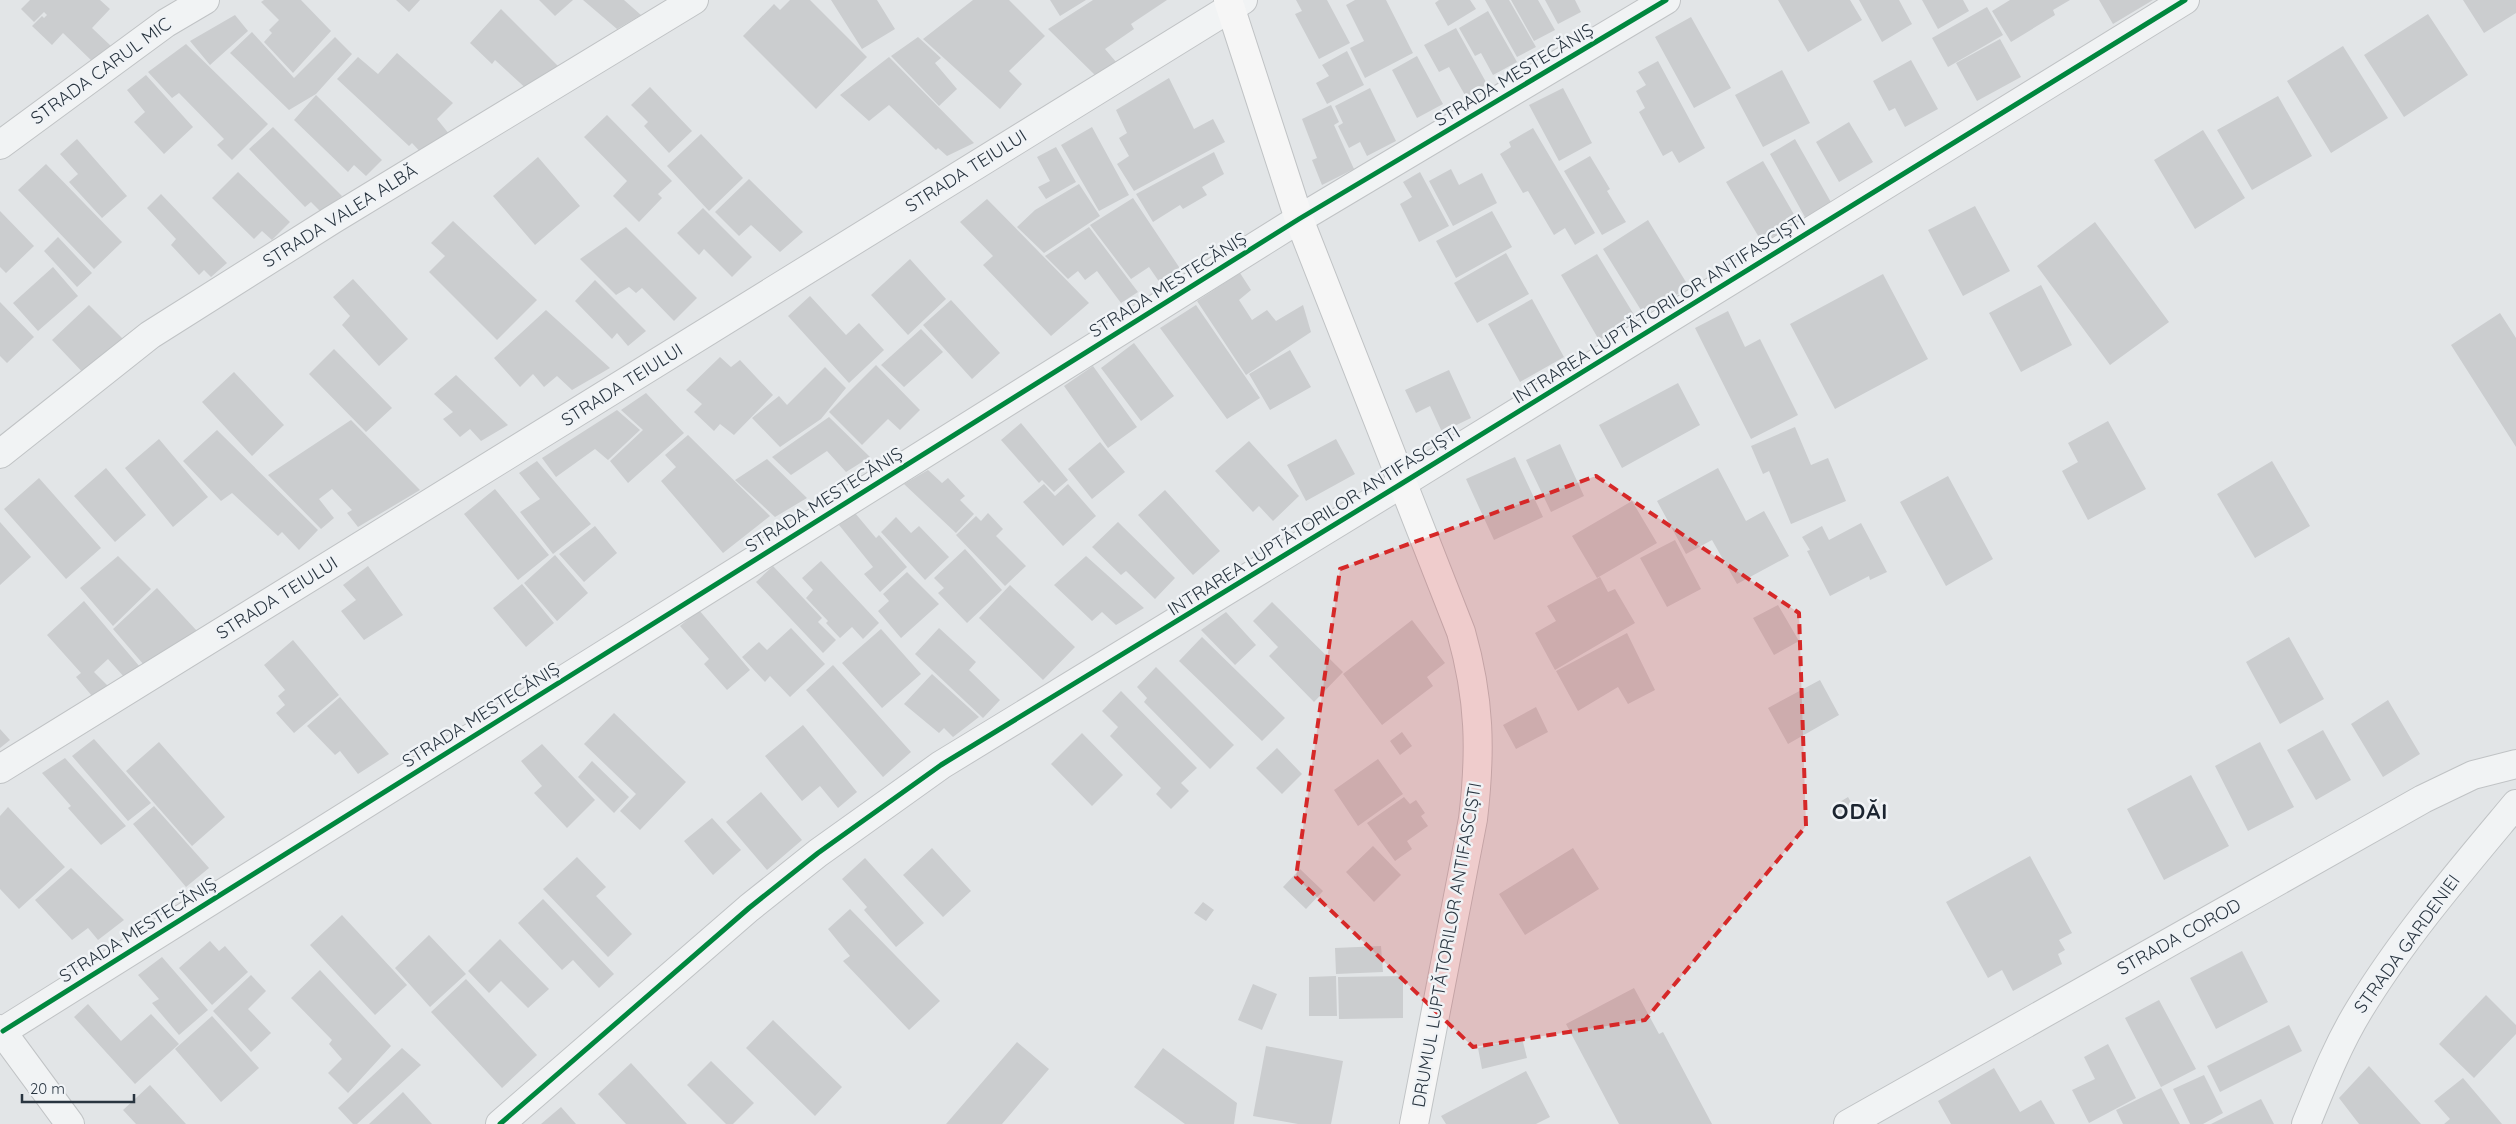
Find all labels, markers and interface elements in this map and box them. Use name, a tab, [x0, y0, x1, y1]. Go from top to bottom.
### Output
street label: STRADA CARUL MIC	[26, 12, 176, 129]
street label: STRADA MESTECĂNIȘ	[1430, 18, 1597, 131]
street label: STRADA TEIULUI	[901, 124, 1031, 217]
street label: STRADA VALEA ALBĂ	[258, 158, 422, 273]
street label: INTRAREA LUPTĂTORILOR ANTIFASCIȘTI	[1508, 209, 1809, 409]
street label: STRADA MESTECĂNIȘ	[1085, 227, 1251, 342]
street label: STRADA TEIULUI	[557, 338, 687, 431]
street label: INTRAREA LUPTĂTORILOR ANTIFASCIȘTI	[1163, 421, 1464, 621]
street label: STRADA MESTECĂNIȘ	[741, 442, 907, 557]
street label: STRADA TEIULUI	[212, 551, 342, 644]
street label: STRADA MESTECĂNIȘ	[398, 657, 564, 772]
street label: DRUMUL LUPTĂTORILOR ANTIFASCIȘTI	[1407, 781, 1486, 1109]
district label: ODĂI	[1832, 797, 1888, 825]
street label: STRADA GARDENIEI	[2349, 870, 2465, 1018]
street label: STRADA MESTECĂNIȘ	[55, 872, 221, 987]
street label: STRADA COROD	[2113, 893, 2245, 980]
scale bar	[22, 1072, 135, 1104]
text: 20 m	[30, 1079, 65, 1098]

